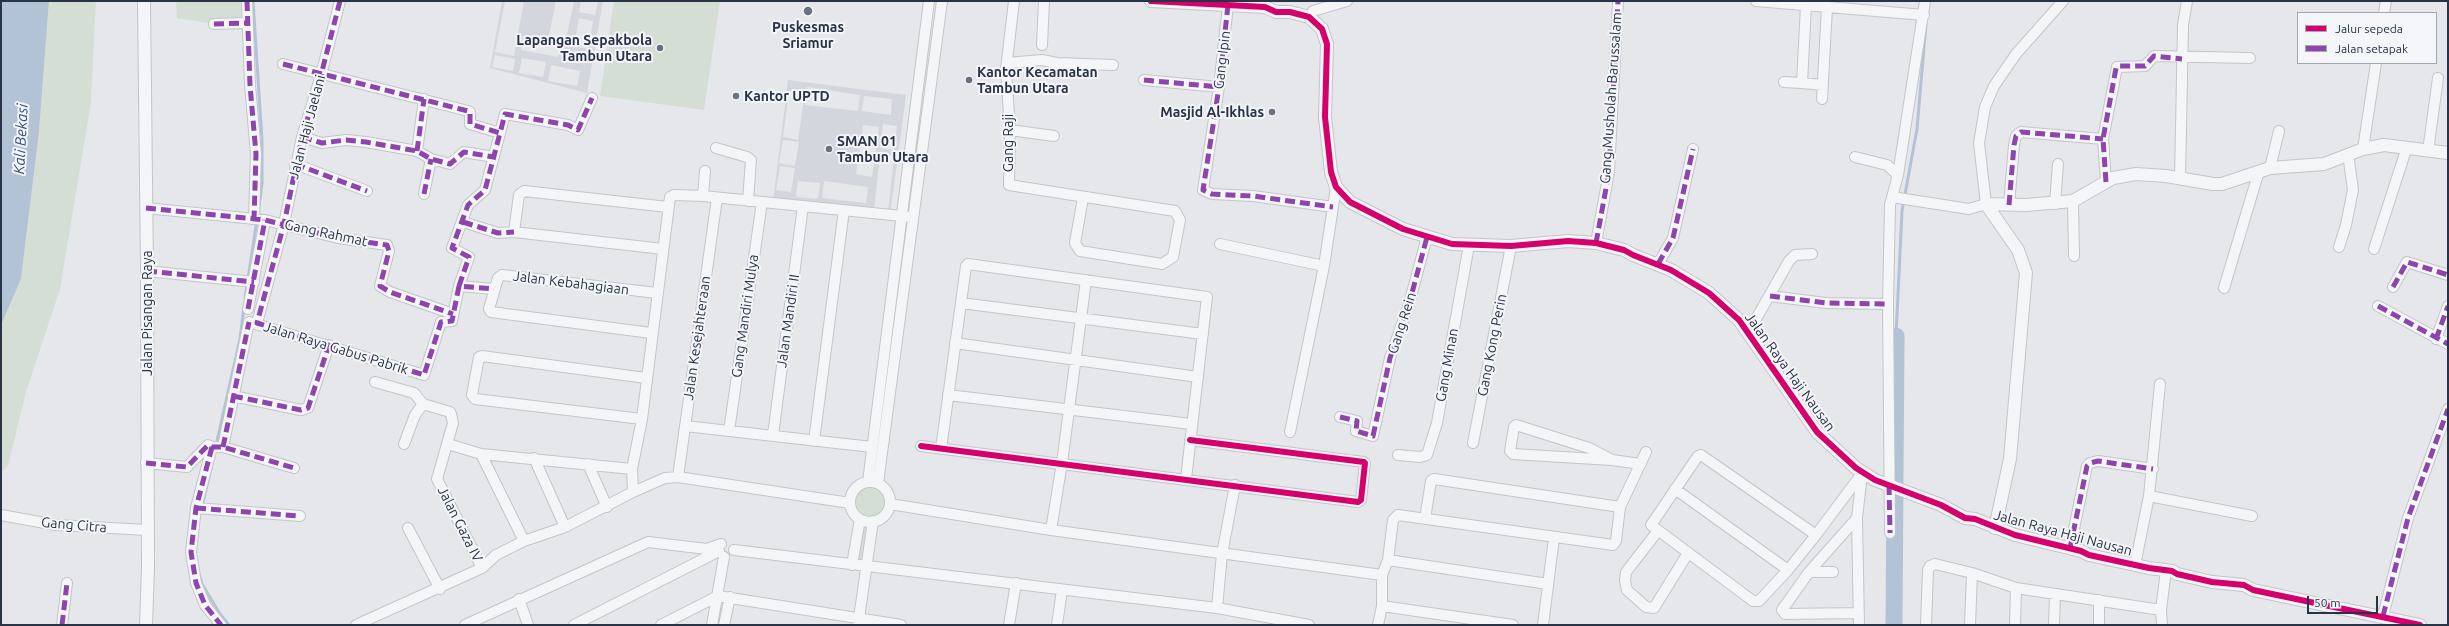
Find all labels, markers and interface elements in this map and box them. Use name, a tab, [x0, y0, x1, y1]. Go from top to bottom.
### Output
marker: Puskesmas Sriamur	[802, 5, 814, 17]
street label: Gang Musholah Barussalam	[1597, 12, 1625, 184]
legend	[2297, 12, 2437, 64]
place label: Puskesmas Sriamur	[772, 19, 844, 52]
text: Jalur sepeda	[2335, 22, 2403, 35]
street label: Gang Ipin	[1210, 30, 1234, 90]
place label: Lapangan Sepakbola Tambun Utara	[516, 32, 652, 64]
text: Jalan setapak	[2335, 42, 2408, 55]
marker: Lapangan Sepakbola Tambun Utara	[655, 43, 665, 53]
place label: Kantor Kecamatan Tambun Utara	[977, 64, 1098, 96]
street label: Jalan Haji Jaelani	[285, 73, 329, 181]
marker: Kantor Kecamatan Tambun Utara	[964, 75, 974, 85]
place label: Kantor UPTD	[744, 88, 830, 104]
marker: Kantor UPTD	[731, 91, 741, 101]
water label: Kali Bekasi	[10, 103, 32, 175]
place label: Masjid Al-Ikhlas	[1160, 104, 1264, 120]
marker: Masjid Al-Ikhlas	[1267, 107, 1277, 117]
street label: Gang Raji	[1000, 114, 1016, 172]
place label: SMAN 01 Tambun Utara	[837, 133, 929, 166]
marker: SMAN 01 Tambun Utara	[824, 144, 834, 154]
street label: Gang Rahmat	[283, 216, 369, 250]
street label: Jalan Pisangan Raya	[139, 250, 155, 376]
street label: Gang Mandiri Mulya	[728, 253, 762, 379]
street label: Jalan Kebahagiaan	[512, 268, 630, 298]
street label: Jalan Mandiri II	[773, 273, 803, 369]
street label: Jalan Kesejahteraan	[680, 275, 714, 401]
street label: Gang Rein	[1384, 290, 1420, 356]
street label: Gang Kong Perin	[1474, 292, 1510, 398]
street label: Jalan Raya Haji Nausan	[1741, 309, 1839, 435]
street label: Jalan Raya Gabus Pabrik	[262, 318, 410, 378]
street label: Gang Minan	[1432, 327, 1462, 403]
street label: Jalan Gaza IV	[434, 484, 486, 564]
street label: Jalan Raya Haji Nausan	[1992, 506, 2134, 560]
street label: Gang Citra	[41, 514, 107, 536]
scale bar	[2309, 588, 2380, 614]
text: 50 m	[2314, 596, 2341, 609]

